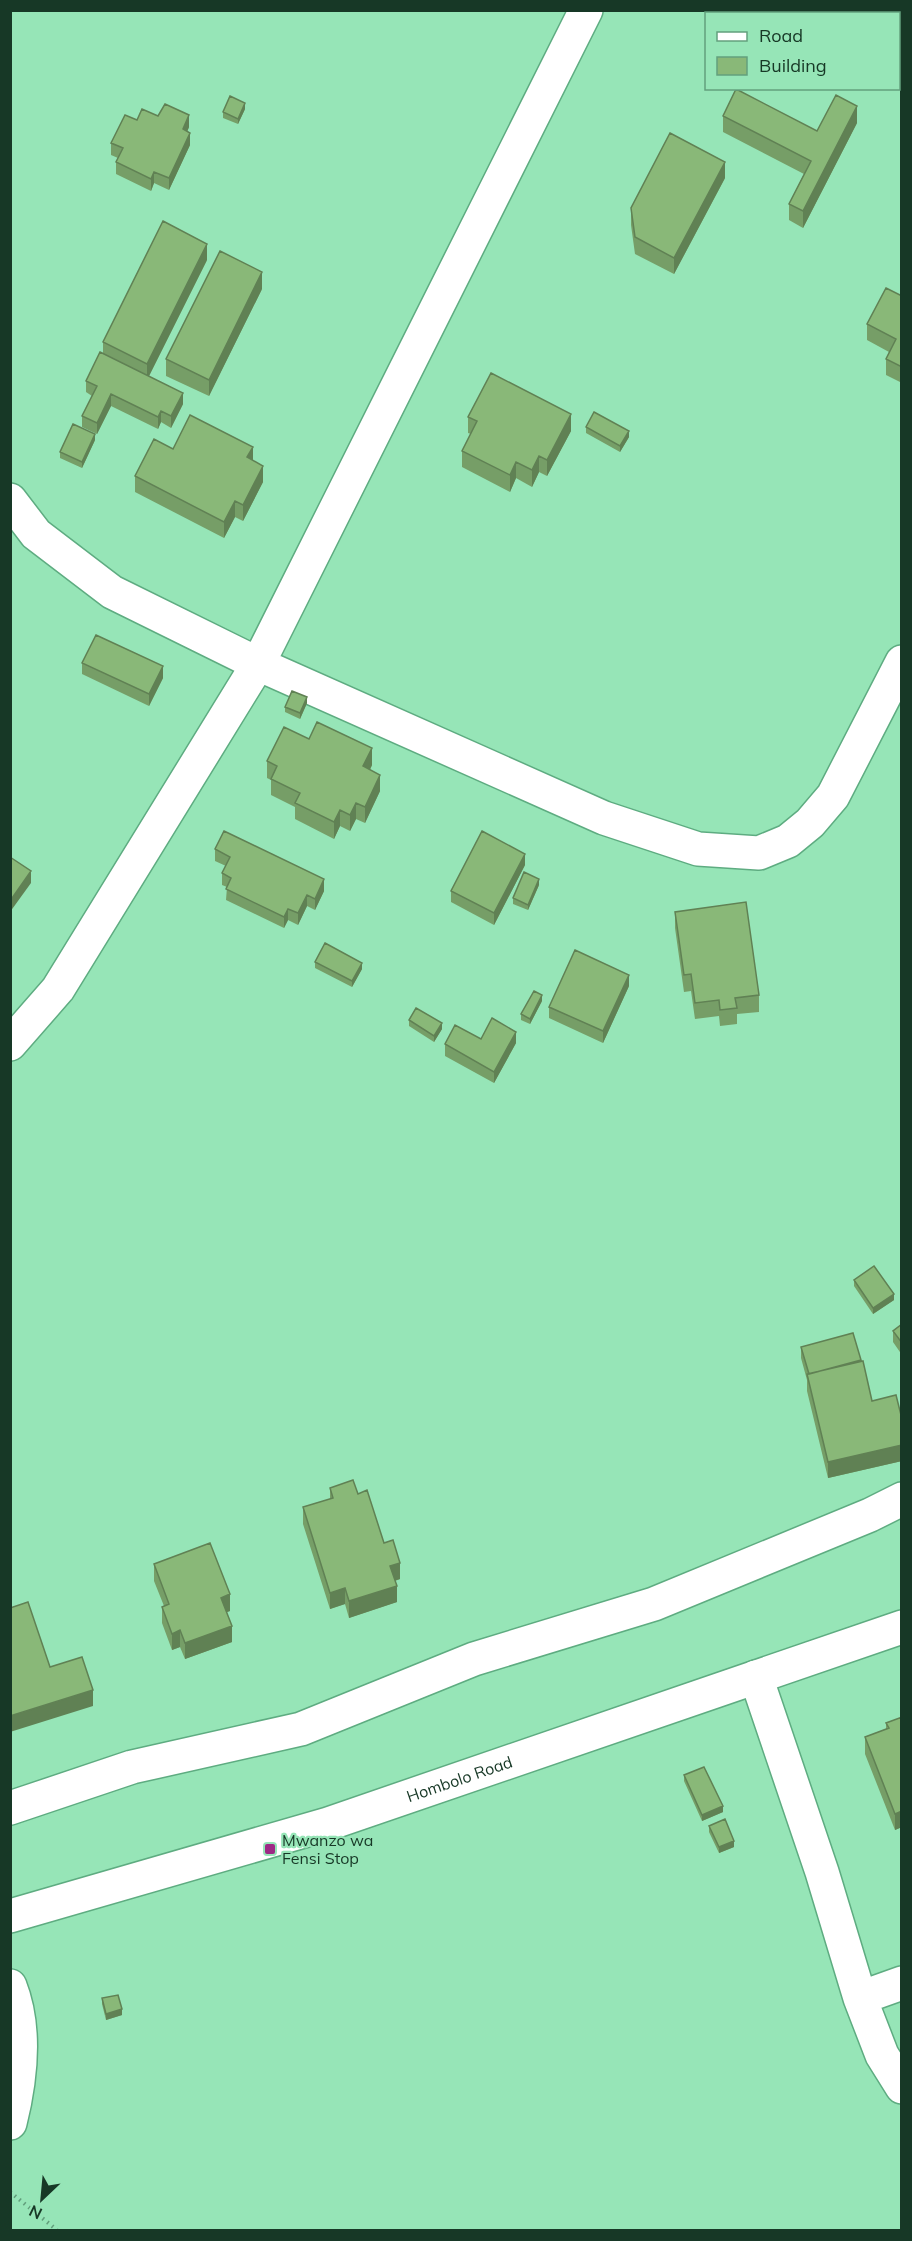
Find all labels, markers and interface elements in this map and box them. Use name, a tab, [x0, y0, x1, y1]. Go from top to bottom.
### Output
legend	[705, 12, 900, 90]
text: Road	[759, 24, 803, 47]
text: Building	[759, 54, 827, 77]
street label: Hombolo Road	[404, 1751, 515, 1806]
place label: Mwanzo wa Fensi Stop	[282, 1830, 373, 1868]
marker: Mwanzo wa Fensi Stop	[263, 1842, 277, 1856]
north arrow	[12, 2169, 72, 2229]
text: N	[26, 2201, 45, 2224]

